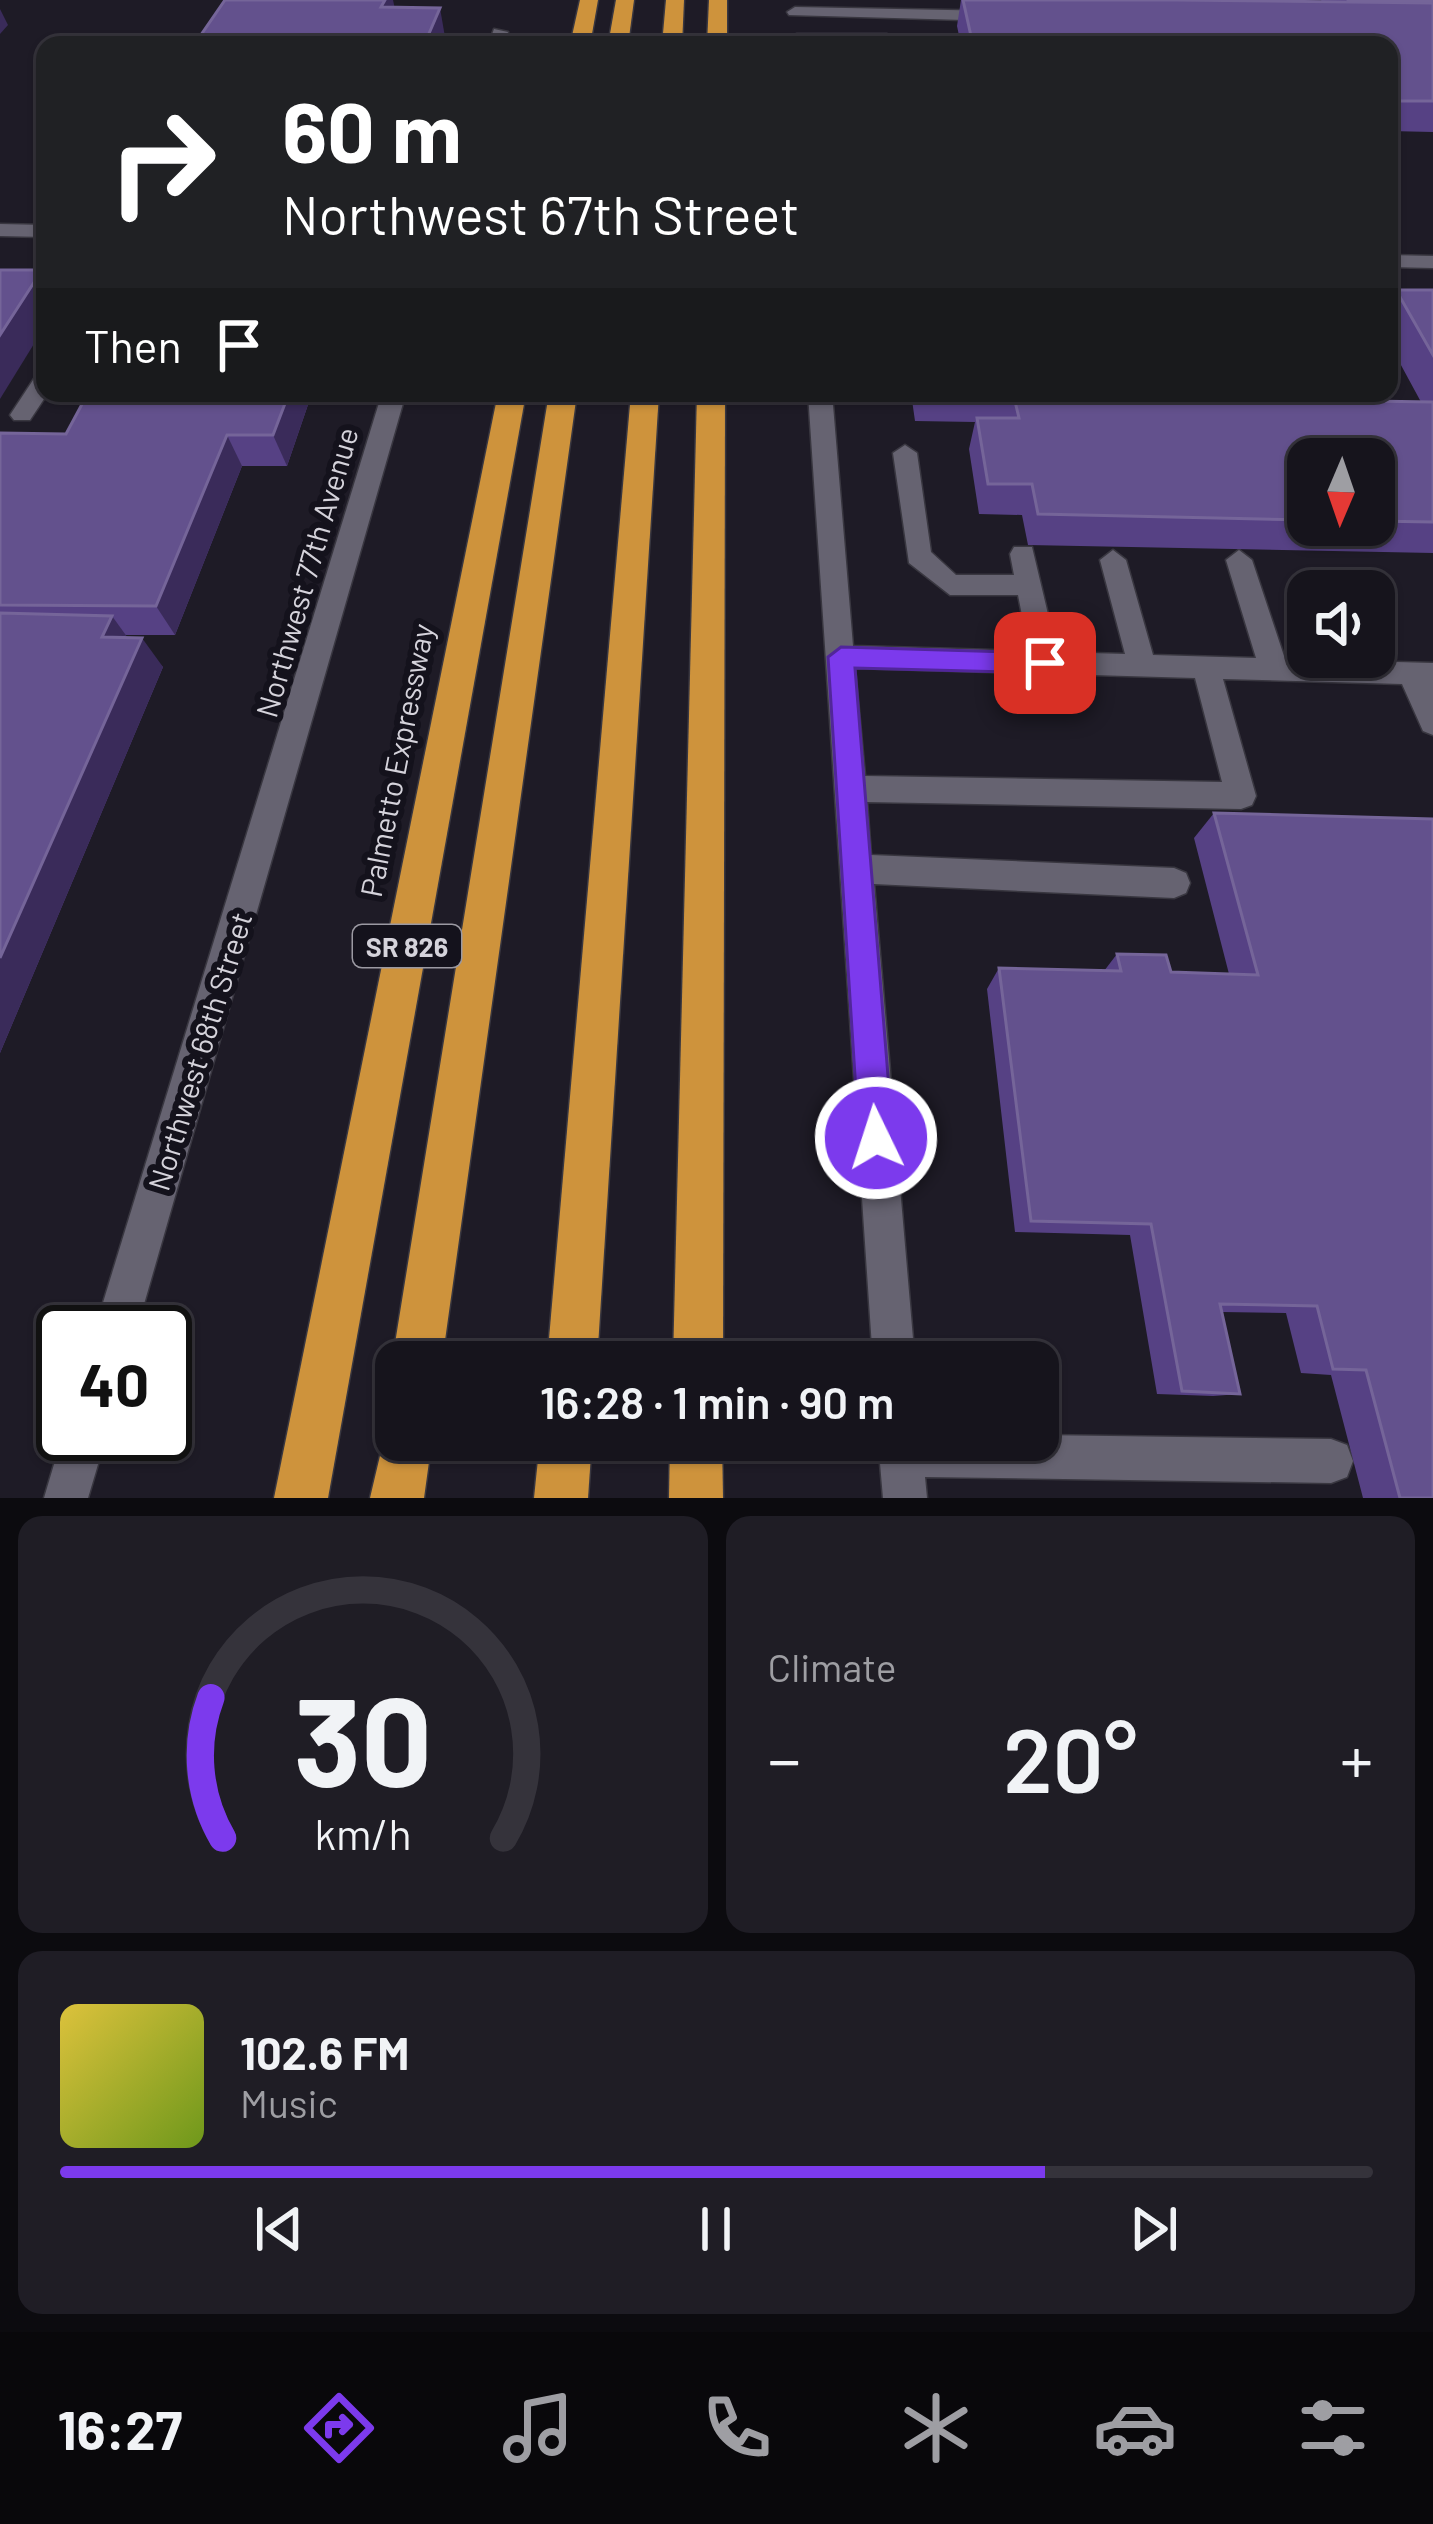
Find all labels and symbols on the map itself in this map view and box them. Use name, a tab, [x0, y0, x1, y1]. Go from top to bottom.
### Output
street label: Northwest 77th Avenue	[247, 423, 365, 721]
north arrow	[1287, 438, 1395, 546]
pin	[994, 612, 1096, 714]
street label: Palmetto Expressway	[352, 620, 440, 900]
street label: Northwest 68th Street	[140, 908, 258, 1194]
road number: SR 826	[353, 925, 461, 967]
position arrow	[813, 1075, 939, 1201]
speed limit sign: 40	[36, 1305, 192, 1461]

